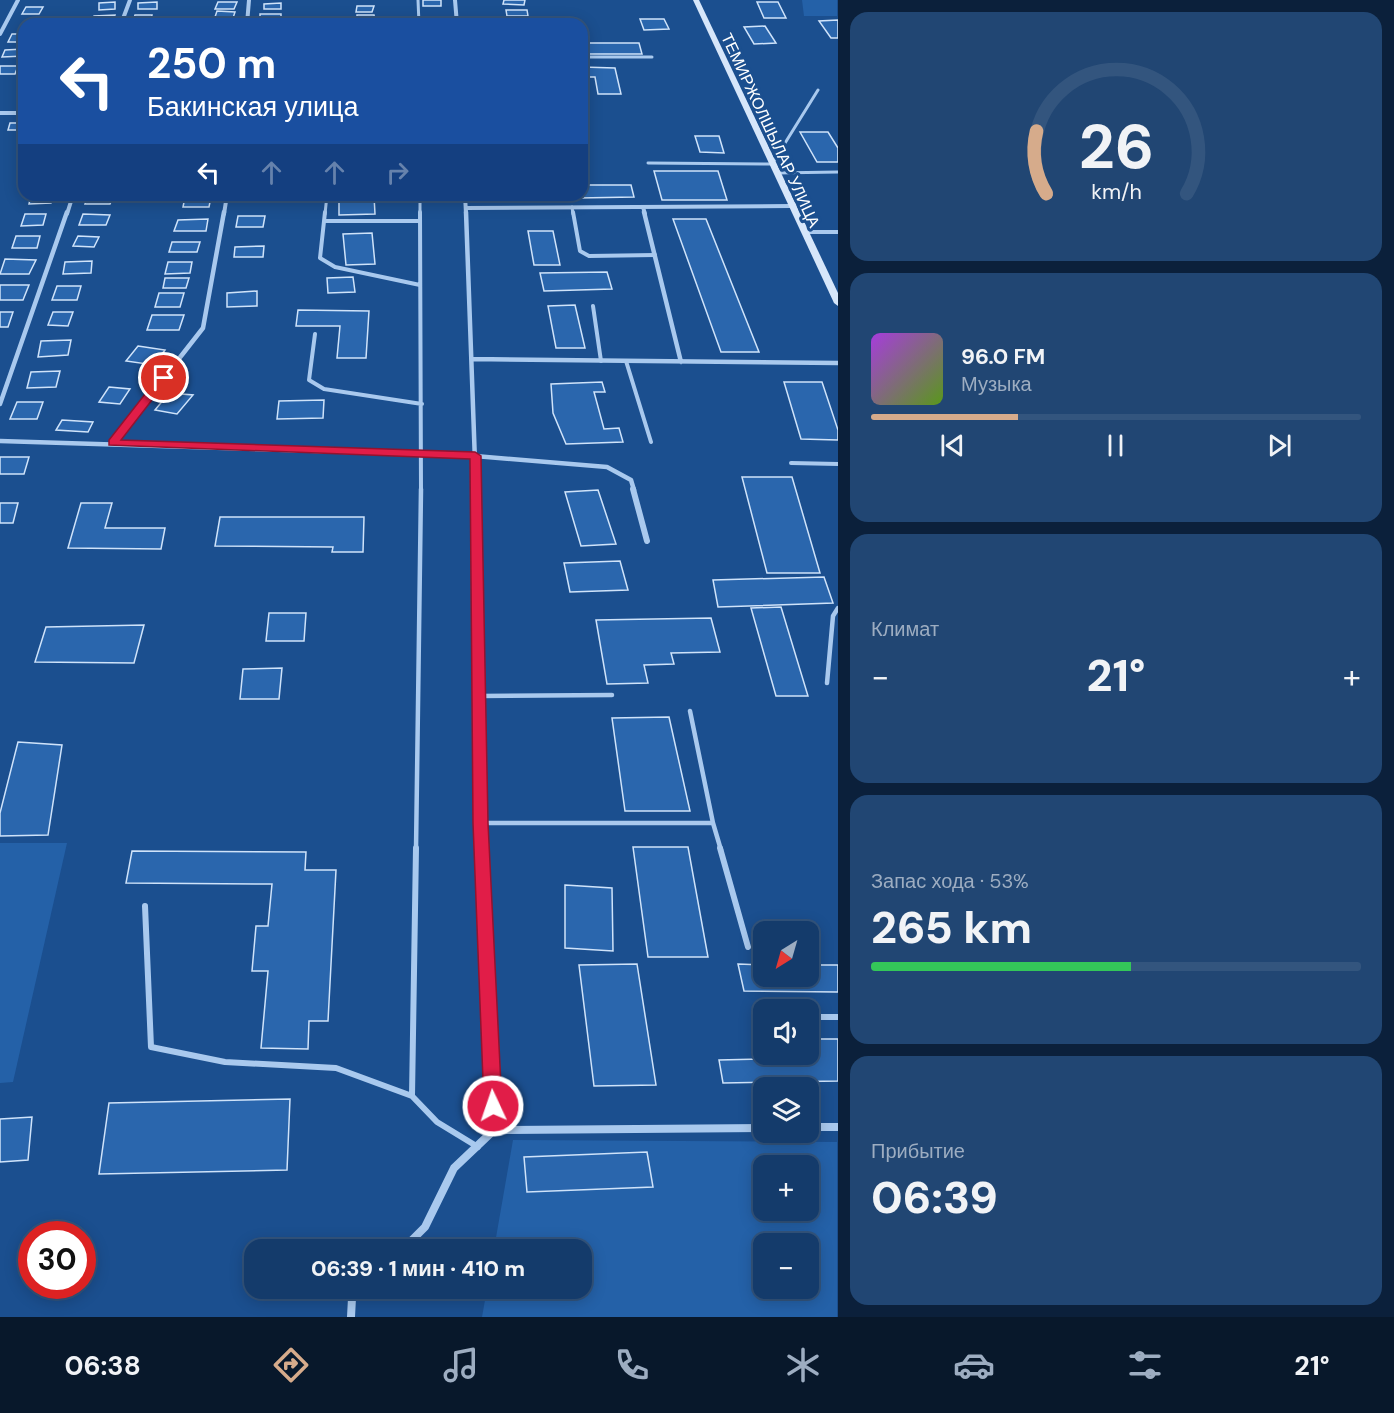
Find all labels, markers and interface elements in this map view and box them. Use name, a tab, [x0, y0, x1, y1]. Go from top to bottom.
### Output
street label: ТЕМИРЖОЛШЫЛАР УЛИЦА	[716, 30, 825, 231]
text: 250 m	[147, 36, 276, 91]
icon: left	[48, 42, 126, 120]
text: Бакинская улица	[147, 89, 359, 124]
text: 26	[1078, 106, 1154, 187]
icon: left	[192, 156, 225, 189]
icon: ahead	[255, 156, 288, 189]
icon: ahead	[318, 156, 351, 189]
icon: right	[381, 156, 414, 189]
text: km/h	[1091, 178, 1141, 206]
text: 96.0 FM	[961, 342, 1045, 371]
pin	[138, 352, 189, 403]
icon: arrive	[147, 361, 180, 394]
text: Музыка	[961, 371, 1032, 397]
icon: previous	[936, 429, 969, 462]
icon: pause	[1099, 429, 1132, 462]
icon: next	[1263, 429, 1296, 462]
text: Климат	[871, 616, 939, 642]
text: 21°	[1086, 646, 1146, 705]
text: −	[871, 655, 889, 698]
text: +	[1343, 655, 1361, 698]
text: Запас хода · 53%	[871, 868, 1029, 894]
text: 265 km	[871, 898, 1032, 957]
north arrow	[753, 921, 819, 987]
map controls	[753, 921, 819, 1299]
button: sound	[753, 999, 819, 1065]
position arrow	[461, 1074, 525, 1138]
button: layers	[753, 1077, 819, 1143]
text: Прибытие	[871, 1138, 965, 1164]
button: +	[753, 1155, 819, 1221]
text: 06:39	[871, 1168, 998, 1227]
speed limit sign: 30	[18, 1221, 96, 1299]
button: −	[753, 1233, 819, 1299]
text: 06:39 · 1 мин · 410 m	[311, 1254, 525, 1283]
icon: directions	[270, 1344, 312, 1386]
icon: music	[440, 1344, 482, 1386]
icon: phone	[611, 1344, 653, 1386]
icon: climate	[782, 1344, 824, 1386]
icon: car	[953, 1344, 995, 1386]
icon: filters	[1124, 1344, 1166, 1386]
text: 06:38	[64, 1348, 141, 1383]
text: 21°	[1294, 1348, 1330, 1383]

